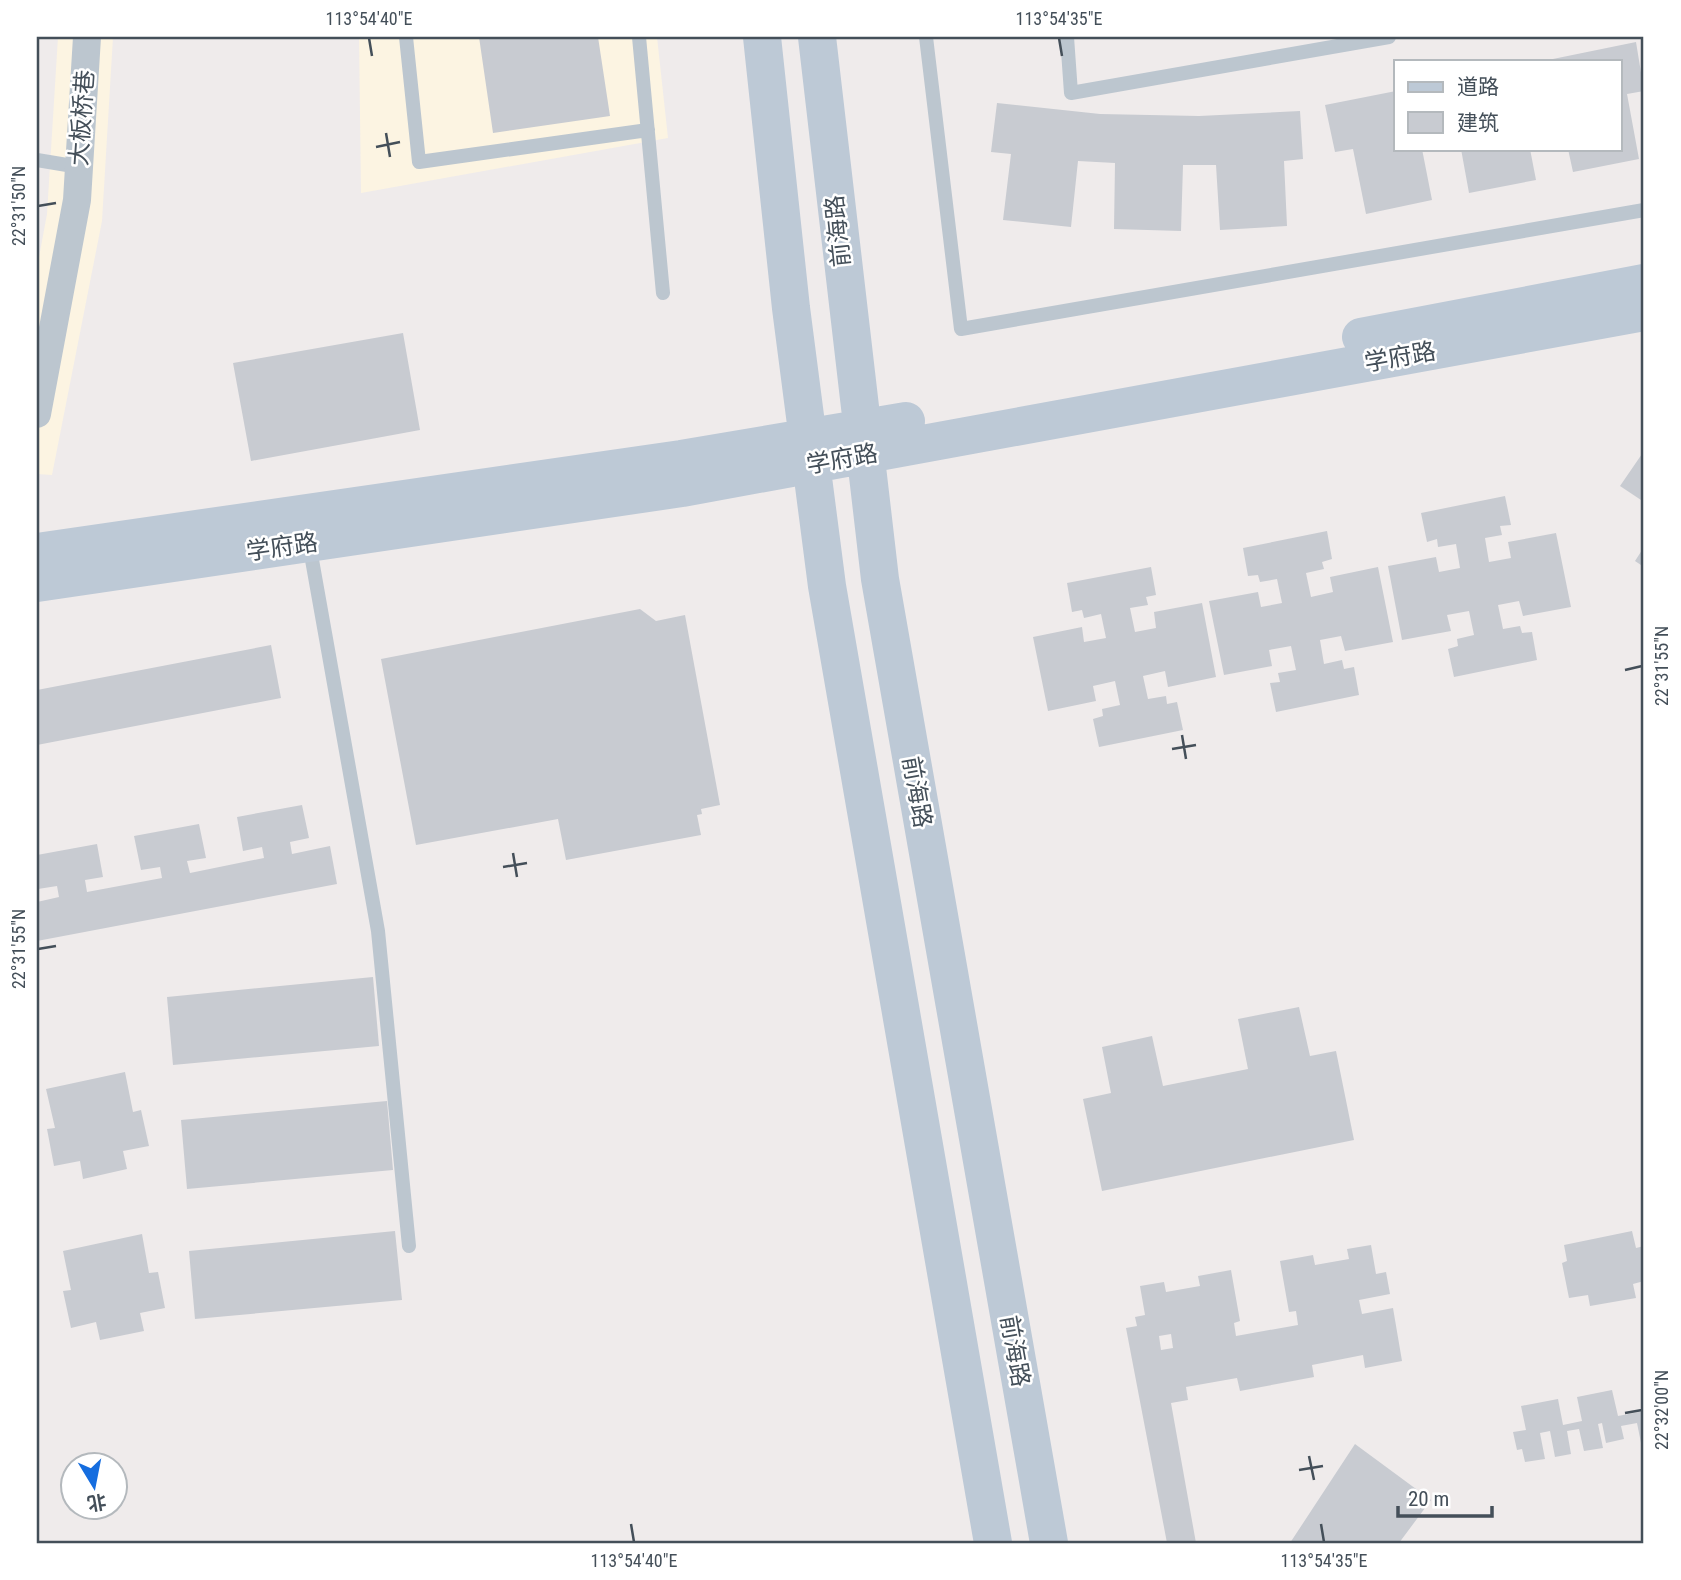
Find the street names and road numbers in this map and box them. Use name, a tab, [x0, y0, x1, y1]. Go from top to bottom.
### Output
street label: 大板桥巷	[65, 69, 99, 167]
street label: 前海路	[820, 194, 856, 268]
street label: 学府路	[1362, 337, 1438, 377]
street label: 学府路	[804, 439, 880, 479]
street label: 学府路	[244, 528, 320, 566]
street label: 前海路	[897, 754, 937, 830]
street label: 前海路	[995, 1313, 1035, 1389]

